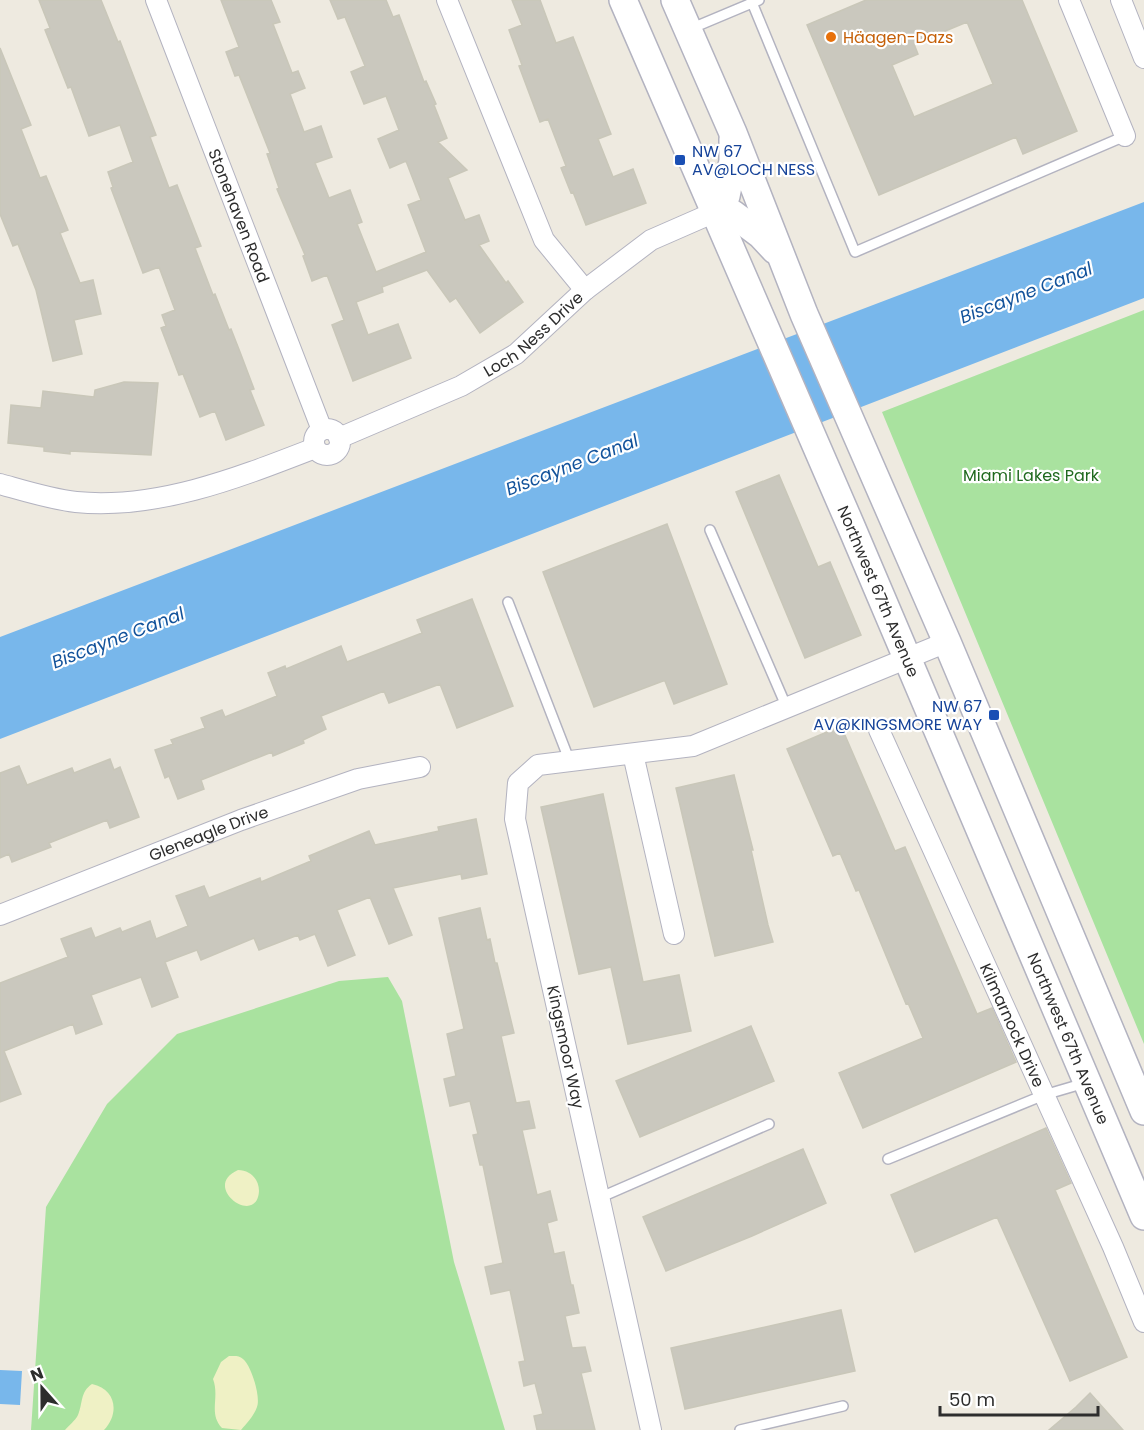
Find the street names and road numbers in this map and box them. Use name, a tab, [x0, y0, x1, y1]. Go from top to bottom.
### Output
street label: Stonehaven Road	[202, 145, 275, 286]
street label: Loch Ness Drive	[479, 286, 588, 383]
street label: Northwest 67th Avenue	[831, 502, 925, 681]
street label: Gleneagle Drive	[146, 800, 272, 867]
street label: Northwest 67th Avenue	[1021, 949, 1115, 1128]
street label: Kilmarnock Drive	[974, 960, 1050, 1091]
street label: Kingsmoor Way	[541, 983, 590, 1111]

